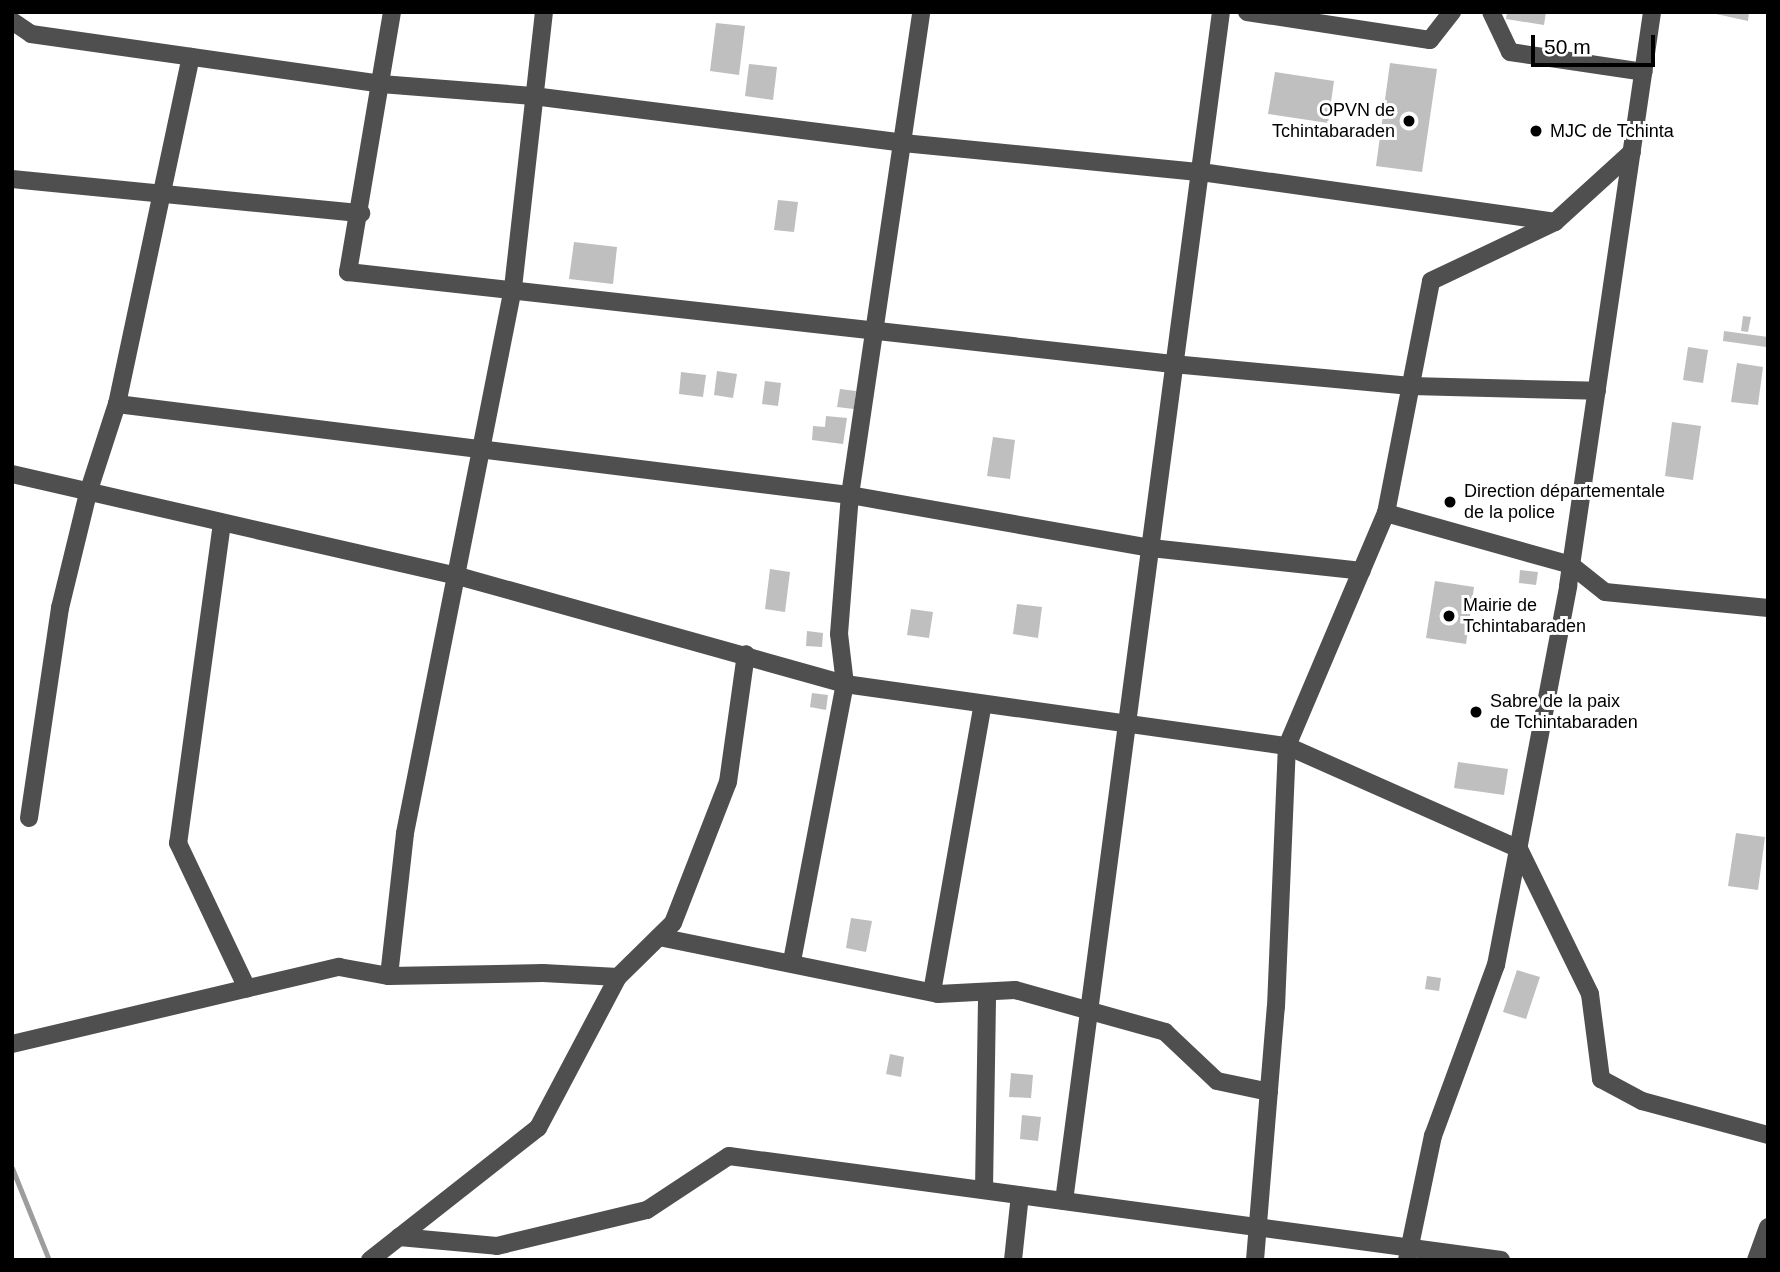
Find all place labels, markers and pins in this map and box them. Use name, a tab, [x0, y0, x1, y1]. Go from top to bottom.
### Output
place label: OPVN de Tchintabaraden	[1272, 100, 1395, 142]
marker: OPVN de Tchintabaraden	[1401, 113, 1417, 129]
place label: MJC de Tchinta	[1550, 120, 1674, 142]
marker: MJC de Tchinta	[1528, 123, 1544, 139]
place label: Direction départementale de la police	[1464, 481, 1665, 524]
marker: Direction départementale de la police	[1442, 494, 1458, 510]
place label: Mairie de Tchintabaraden	[1463, 595, 1586, 638]
marker: Mairie de Tchintabaraden	[1441, 608, 1457, 624]
place label: Sabre de la paix de Tchintabaraden	[1490, 691, 1638, 734]
marker: Sabre de la paix de Tchintabaraden	[1468, 704, 1484, 720]

